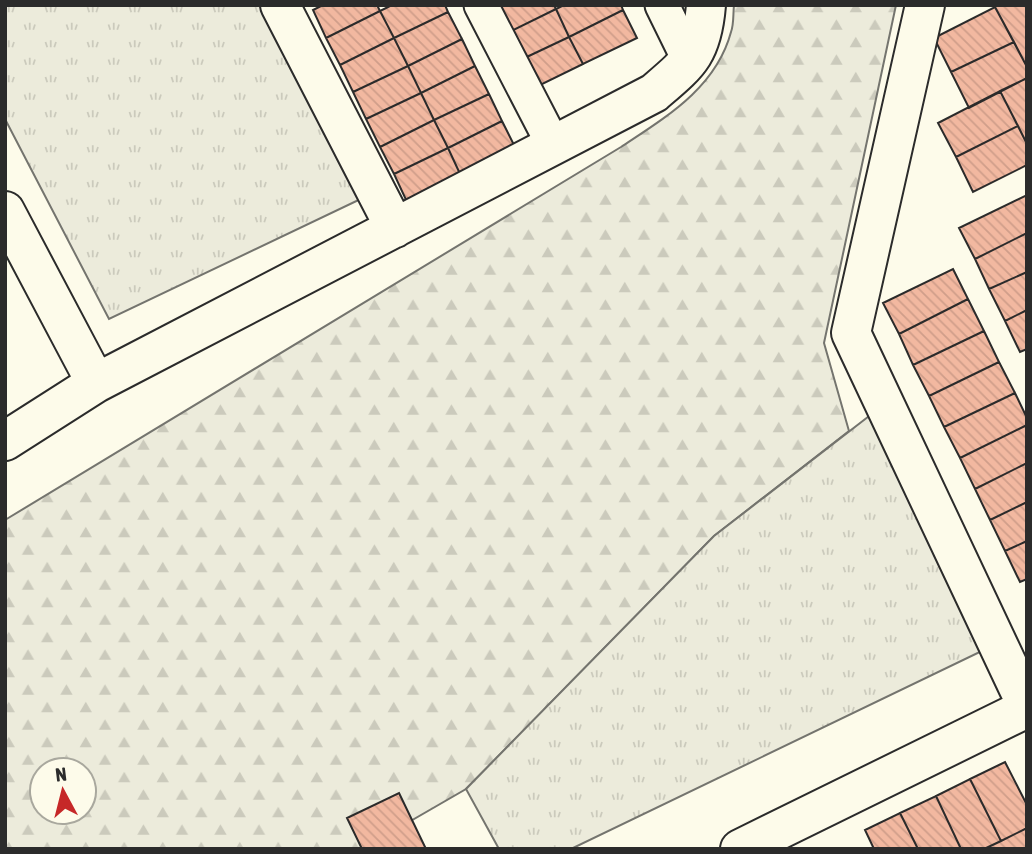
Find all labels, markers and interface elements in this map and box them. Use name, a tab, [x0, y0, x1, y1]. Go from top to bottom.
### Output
north arrow	[28, 756, 98, 826]
text: N	[54, 763, 68, 786]

